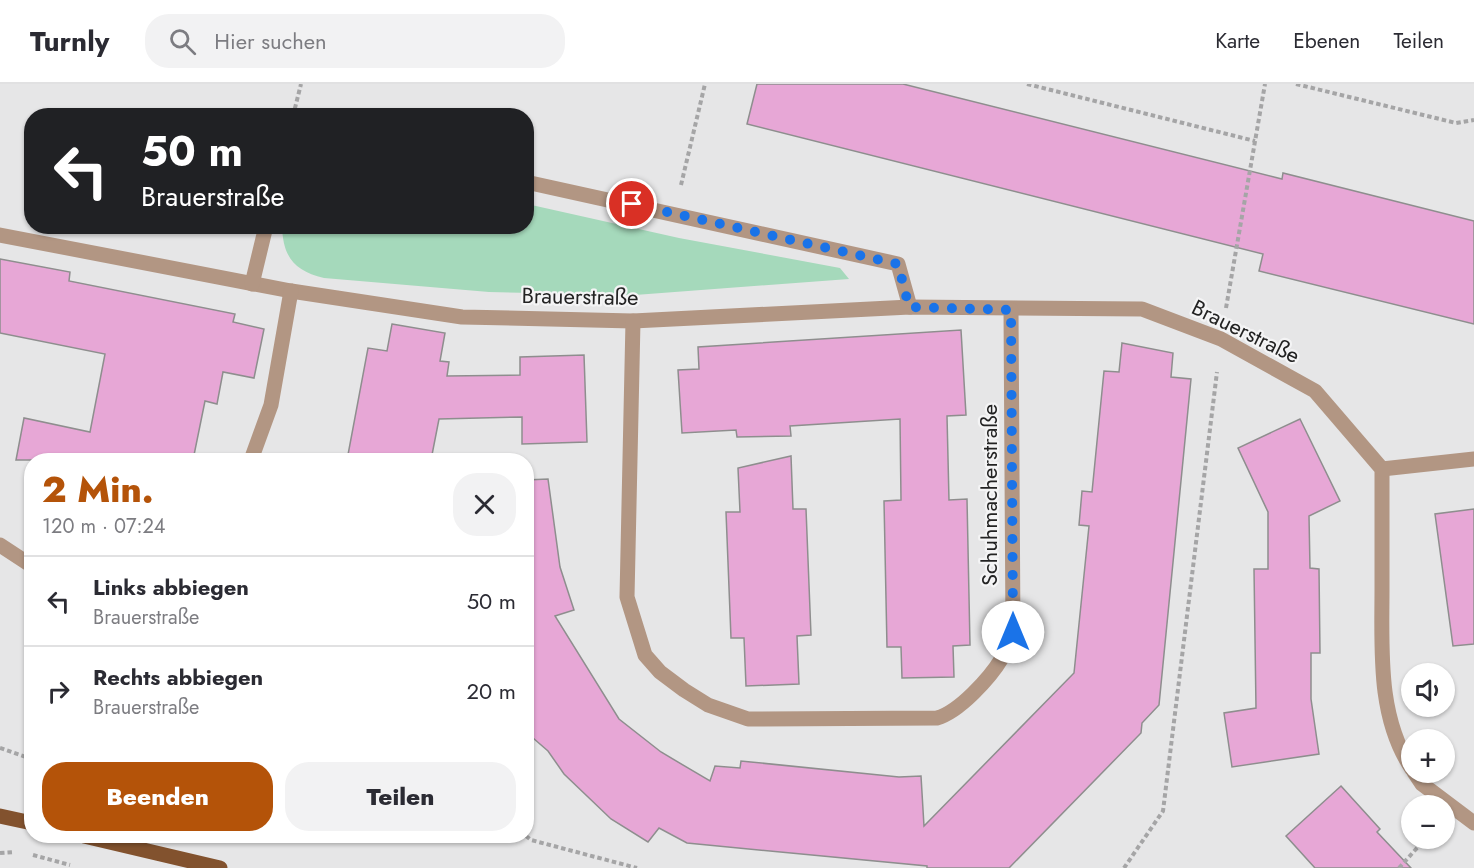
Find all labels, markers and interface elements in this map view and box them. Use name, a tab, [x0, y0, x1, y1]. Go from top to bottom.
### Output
search box	[145, 14, 565, 68]
text: Turnly	[30, 21, 109, 62]
icon: search	[166, 25, 199, 58]
text: Hier suchen	[214, 25, 327, 57]
text: Karte	[1215, 26, 1260, 56]
text: Ebenen	[1293, 26, 1360, 56]
text: Teilen	[1393, 26, 1444, 56]
text: 50 m	[141, 121, 243, 182]
icon: left	[42, 132, 120, 210]
text: Brauerstraße	[141, 177, 284, 216]
pin	[606, 178, 657, 229]
icon: arrive	[615, 187, 648, 220]
street label: Brauerstraße	[521, 279, 639, 313]
street label: Brauerstraße	[1186, 291, 1306, 371]
street label: Schuhmacherstraße	[973, 404, 1005, 586]
text: 2 Min.	[42, 463, 154, 515]
button: close	[453, 473, 516, 536]
text: 120 m · 07:24	[42, 512, 166, 541]
text: Links abbiegen	[93, 571, 249, 603]
icon: left	[42, 585, 75, 618]
text: 50 m	[467, 585, 516, 617]
position arrow	[981, 600, 1045, 664]
text: Brauerstraße	[93, 603, 199, 632]
text: Rechts abbiegen	[93, 661, 263, 693]
map controls	[1401, 663, 1455, 849]
button: sound	[1401, 663, 1455, 717]
icon: right	[42, 675, 75, 708]
text: 20 m	[467, 675, 516, 707]
text: Brauerstraße	[93, 693, 199, 722]
button: +	[1401, 729, 1455, 783]
button: Beenden	[42, 762, 273, 831]
button: Teilen	[285, 762, 516, 831]
button: −	[1401, 795, 1455, 849]

